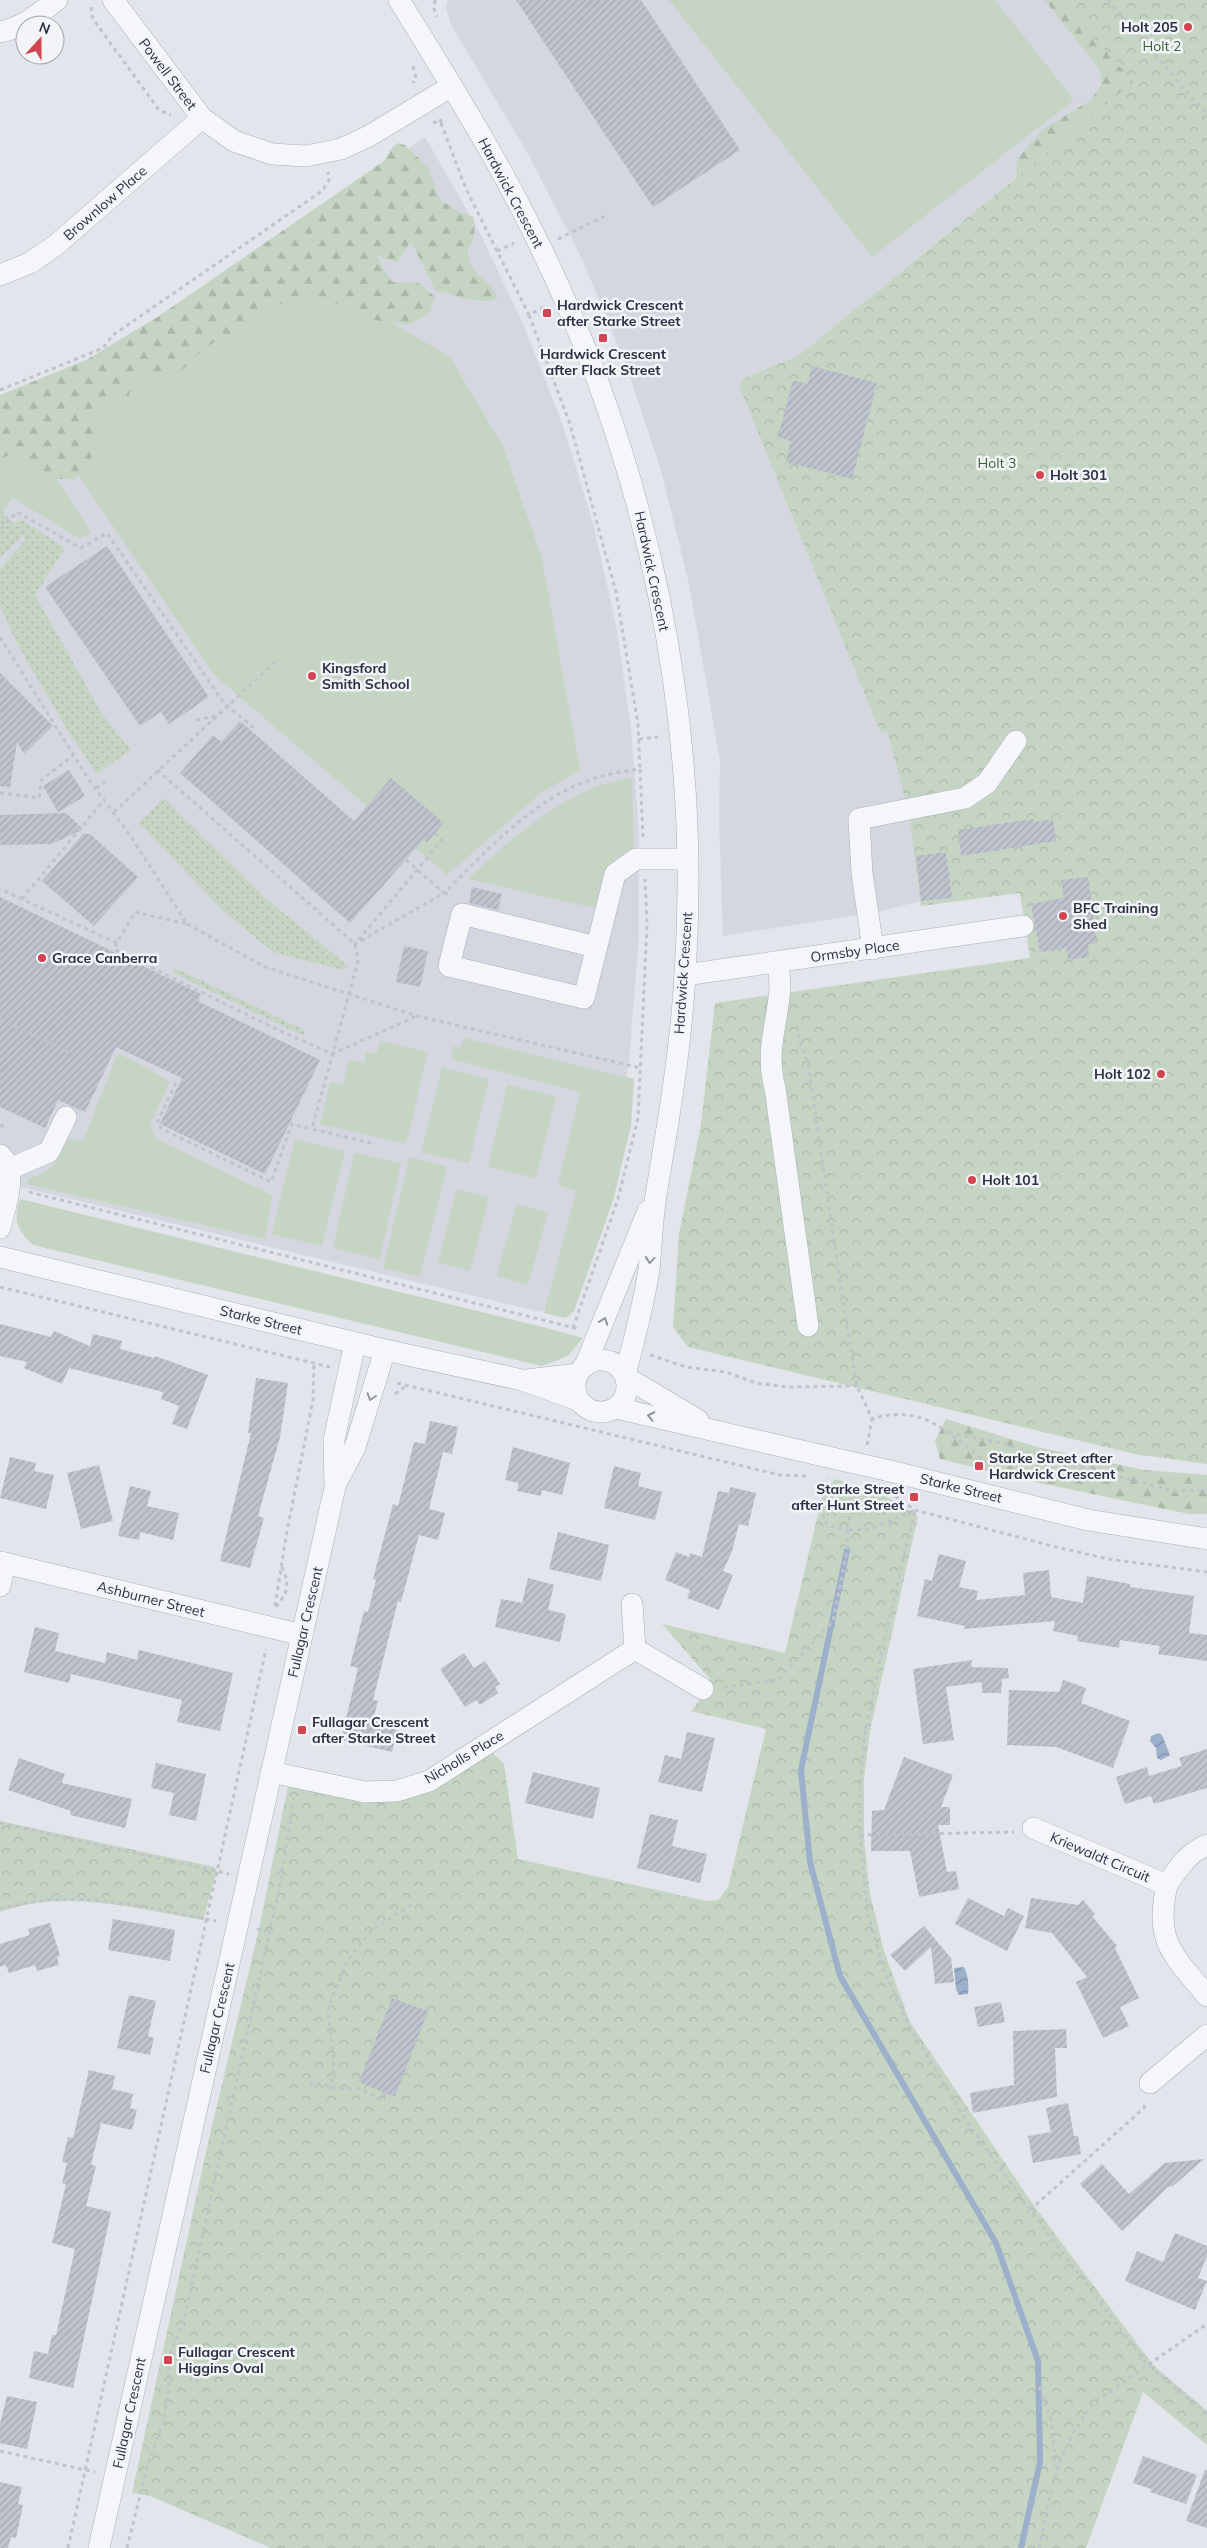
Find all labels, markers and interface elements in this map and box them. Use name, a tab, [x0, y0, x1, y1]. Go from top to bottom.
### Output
north arrow	[15, 15, 65, 65]
text: N	[36, 18, 53, 38]
place label: Holt 205	[1121, 18, 1178, 36]
marker: Holt 205	[1182, 21, 1194, 33]
street label: Powell Street	[135, 34, 201, 114]
park label: Holt 2	[1142, 37, 1182, 55]
street label: Hardwick Crescent	[474, 135, 548, 251]
street label: Brownlow Place	[59, 162, 151, 244]
place label: Hardwick Crescent after Starke Street	[557, 296, 684, 330]
marker: Hardwick Crescent after Starke Street	[541, 307, 553, 319]
marker: Hardwick Crescent after Flack Street	[597, 332, 609, 344]
place label: Hardwick Crescent after Flack Street	[540, 345, 667, 379]
park label: Holt 3	[977, 454, 1017, 472]
place label: Holt 301	[1050, 466, 1107, 484]
marker: Holt 301	[1034, 469, 1046, 481]
street label: Hardwick Crescent	[630, 509, 674, 633]
place label: Kingsford Smith School	[322, 659, 410, 693]
marker: Kingsford Smith School	[306, 670, 318, 682]
place label: BFC Training Shed	[1073, 899, 1159, 933]
marker: BFC Training Shed	[1057, 910, 1069, 922]
street label: Hardwick Crescent	[670, 911, 696, 1035]
street label: Ormsby Place	[809, 936, 901, 966]
place label: Grace Canberra	[52, 949, 157, 967]
marker: Grace Canberra	[36, 952, 48, 964]
place label: Holt 102	[1094, 1065, 1151, 1083]
marker: Holt 102	[1155, 1068, 1167, 1080]
place label: Holt 101	[982, 1171, 1039, 1189]
marker: Holt 101	[966, 1174, 978, 1186]
one-way arrow	[644, 1256, 655, 1264]
street label: Starke Street	[218, 1301, 304, 1339]
one-way arrow	[598, 1317, 608, 1326]
one-way arrow	[367, 1392, 377, 1400]
one-way arrow	[646, 1411, 655, 1422]
place label: Starke Street after Hardwick Crescent	[989, 1449, 1116, 1483]
marker: Starke Street after Hardwick Crescent	[973, 1460, 985, 1472]
street label: Starke Street	[918, 1469, 1004, 1507]
place label: Starke Street after Hunt Street	[791, 1480, 905, 1514]
marker: Starke Street after Hunt Street	[908, 1491, 920, 1503]
street label: Fullagar Crescent	[284, 1565, 327, 1679]
street label: Ashburner Street	[95, 1577, 207, 1621]
place label: Fullagar Crescent after Starke Street	[312, 1713, 436, 1747]
marker: Fullagar Crescent after Starke Street	[296, 1724, 308, 1736]
street label: Nicholls Place	[421, 1726, 507, 1788]
street label: Kriewaldt Circuit	[1047, 1828, 1153, 1886]
street label: Fullagar Crescent	[196, 1961, 239, 2075]
place label: Fullagar Crescent Higgins Oval	[178, 2343, 296, 2377]
marker: Fullagar Crescent Higgins Oval	[162, 2354, 174, 2366]
street label: Fullagar Crescent	[108, 2356, 150, 2470]

